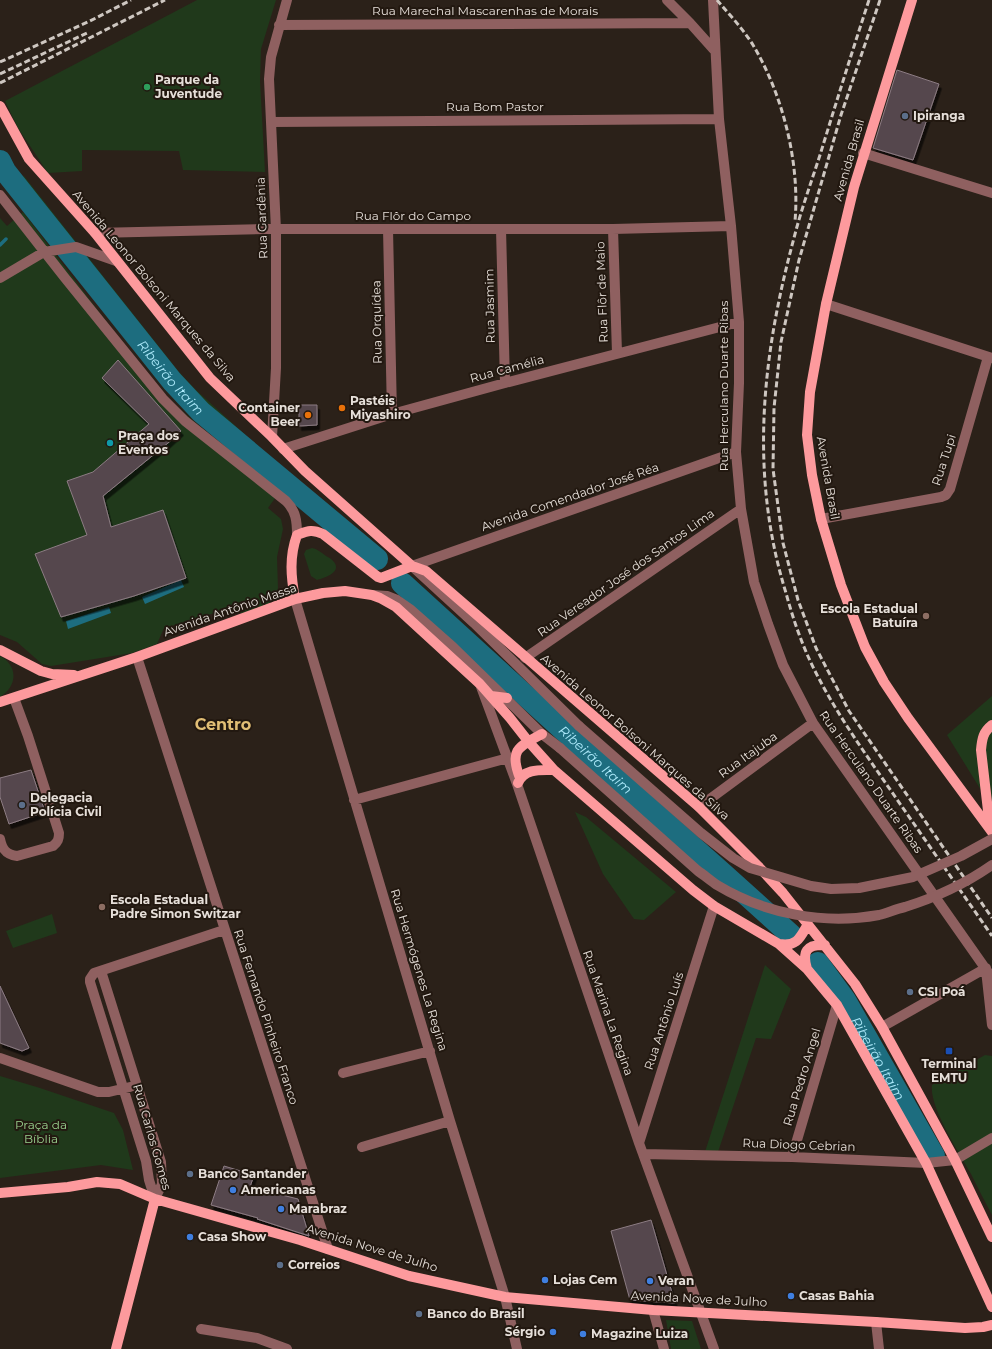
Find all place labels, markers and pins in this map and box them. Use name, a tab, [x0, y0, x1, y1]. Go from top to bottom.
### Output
place label: Parque da Juventude	[154, 72, 222, 101]
marker: Parque da Juventude	[142, 82, 152, 92]
place label: Ipiranga	[913, 108, 965, 123]
marker: Ipiranga	[900, 111, 910, 121]
place label: Pastéis Miyashiro	[350, 393, 411, 422]
place label: Container Beer	[238, 400, 300, 429]
marker: Pastéis Miyashiro	[337, 403, 347, 413]
marker: Container Beer	[303, 410, 313, 420]
place label: Praça dos Eventos	[118, 428, 180, 457]
marker: Praça dos Eventos	[105, 438, 115, 448]
place label: Escola Estadual Batuíra	[820, 601, 918, 630]
marker: Escola Estadual Batuíra	[921, 611, 931, 621]
place label: Delegacia Polícia Civil	[30, 790, 102, 819]
marker: Delegacia Polícia Civil	[17, 800, 27, 810]
place label: Escola Estadual Padre Simon Switzar	[110, 892, 241, 921]
marker: Escola Estadual Padre Simon Switzar	[97, 902, 107, 912]
place label: CSI Poá	[918, 984, 965, 999]
marker: CSI Poá	[905, 987, 915, 997]
marker: Terminal EMTU	[944, 1046, 954, 1056]
place label: Terminal EMTU	[922, 1056, 976, 1085]
place label: Banco Santander	[198, 1166, 306, 1181]
marker: Banco Santander	[185, 1169, 195, 1179]
place label: Americanas	[240, 1182, 316, 1197]
marker: Americanas	[228, 1185, 238, 1195]
place label: Marabraz	[289, 1201, 347, 1216]
marker: Marabraz	[276, 1204, 286, 1214]
place label: Casa Show	[198, 1229, 267, 1244]
marker: Casa Show	[185, 1232, 195, 1242]
place label: Correios	[288, 1257, 341, 1272]
marker: Correios	[275, 1260, 285, 1270]
place label: Lojas Cem	[553, 1272, 617, 1287]
place label: Veran	[657, 1273, 694, 1288]
marker: Lojas Cem	[540, 1275, 550, 1285]
marker: Veran	[645, 1276, 655, 1286]
place label: Casas Bahia	[799, 1288, 875, 1303]
marker: Casas Bahia	[786, 1291, 796, 1301]
place label: Banco do Brasil	[427, 1306, 525, 1321]
marker: Banco do Brasil	[414, 1309, 424, 1319]
place label: Sérgio	[505, 1324, 545, 1339]
place label: Magazine Luiza	[591, 1326, 688, 1341]
marker: Sérgio	[548, 1327, 558, 1337]
marker: Magazine Luiza	[578, 1329, 588, 1339]

